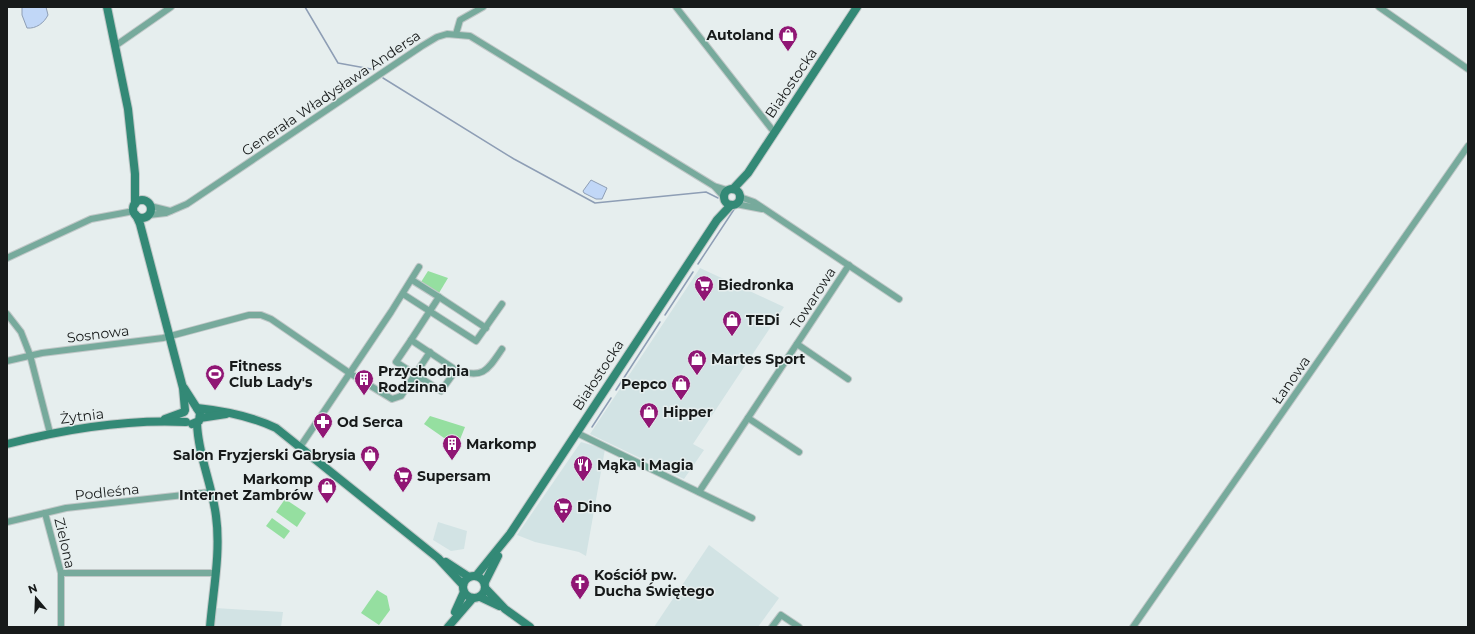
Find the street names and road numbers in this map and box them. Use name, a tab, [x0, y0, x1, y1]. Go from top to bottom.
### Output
street label: Generała Władysława Andersa	[238, 26, 424, 160]
street label: Białostocka	[761, 45, 821, 121]
street label: Towarowa	[786, 264, 840, 332]
street label: Sosnowa	[66, 321, 130, 347]
street label: Białostocka	[569, 336, 627, 414]
street label: Łanowa	[1268, 352, 1314, 408]
street label: Żytnia	[59, 404, 105, 428]
street label: Podleśna	[74, 480, 140, 504]
street label: Zielona	[50, 516, 80, 570]

